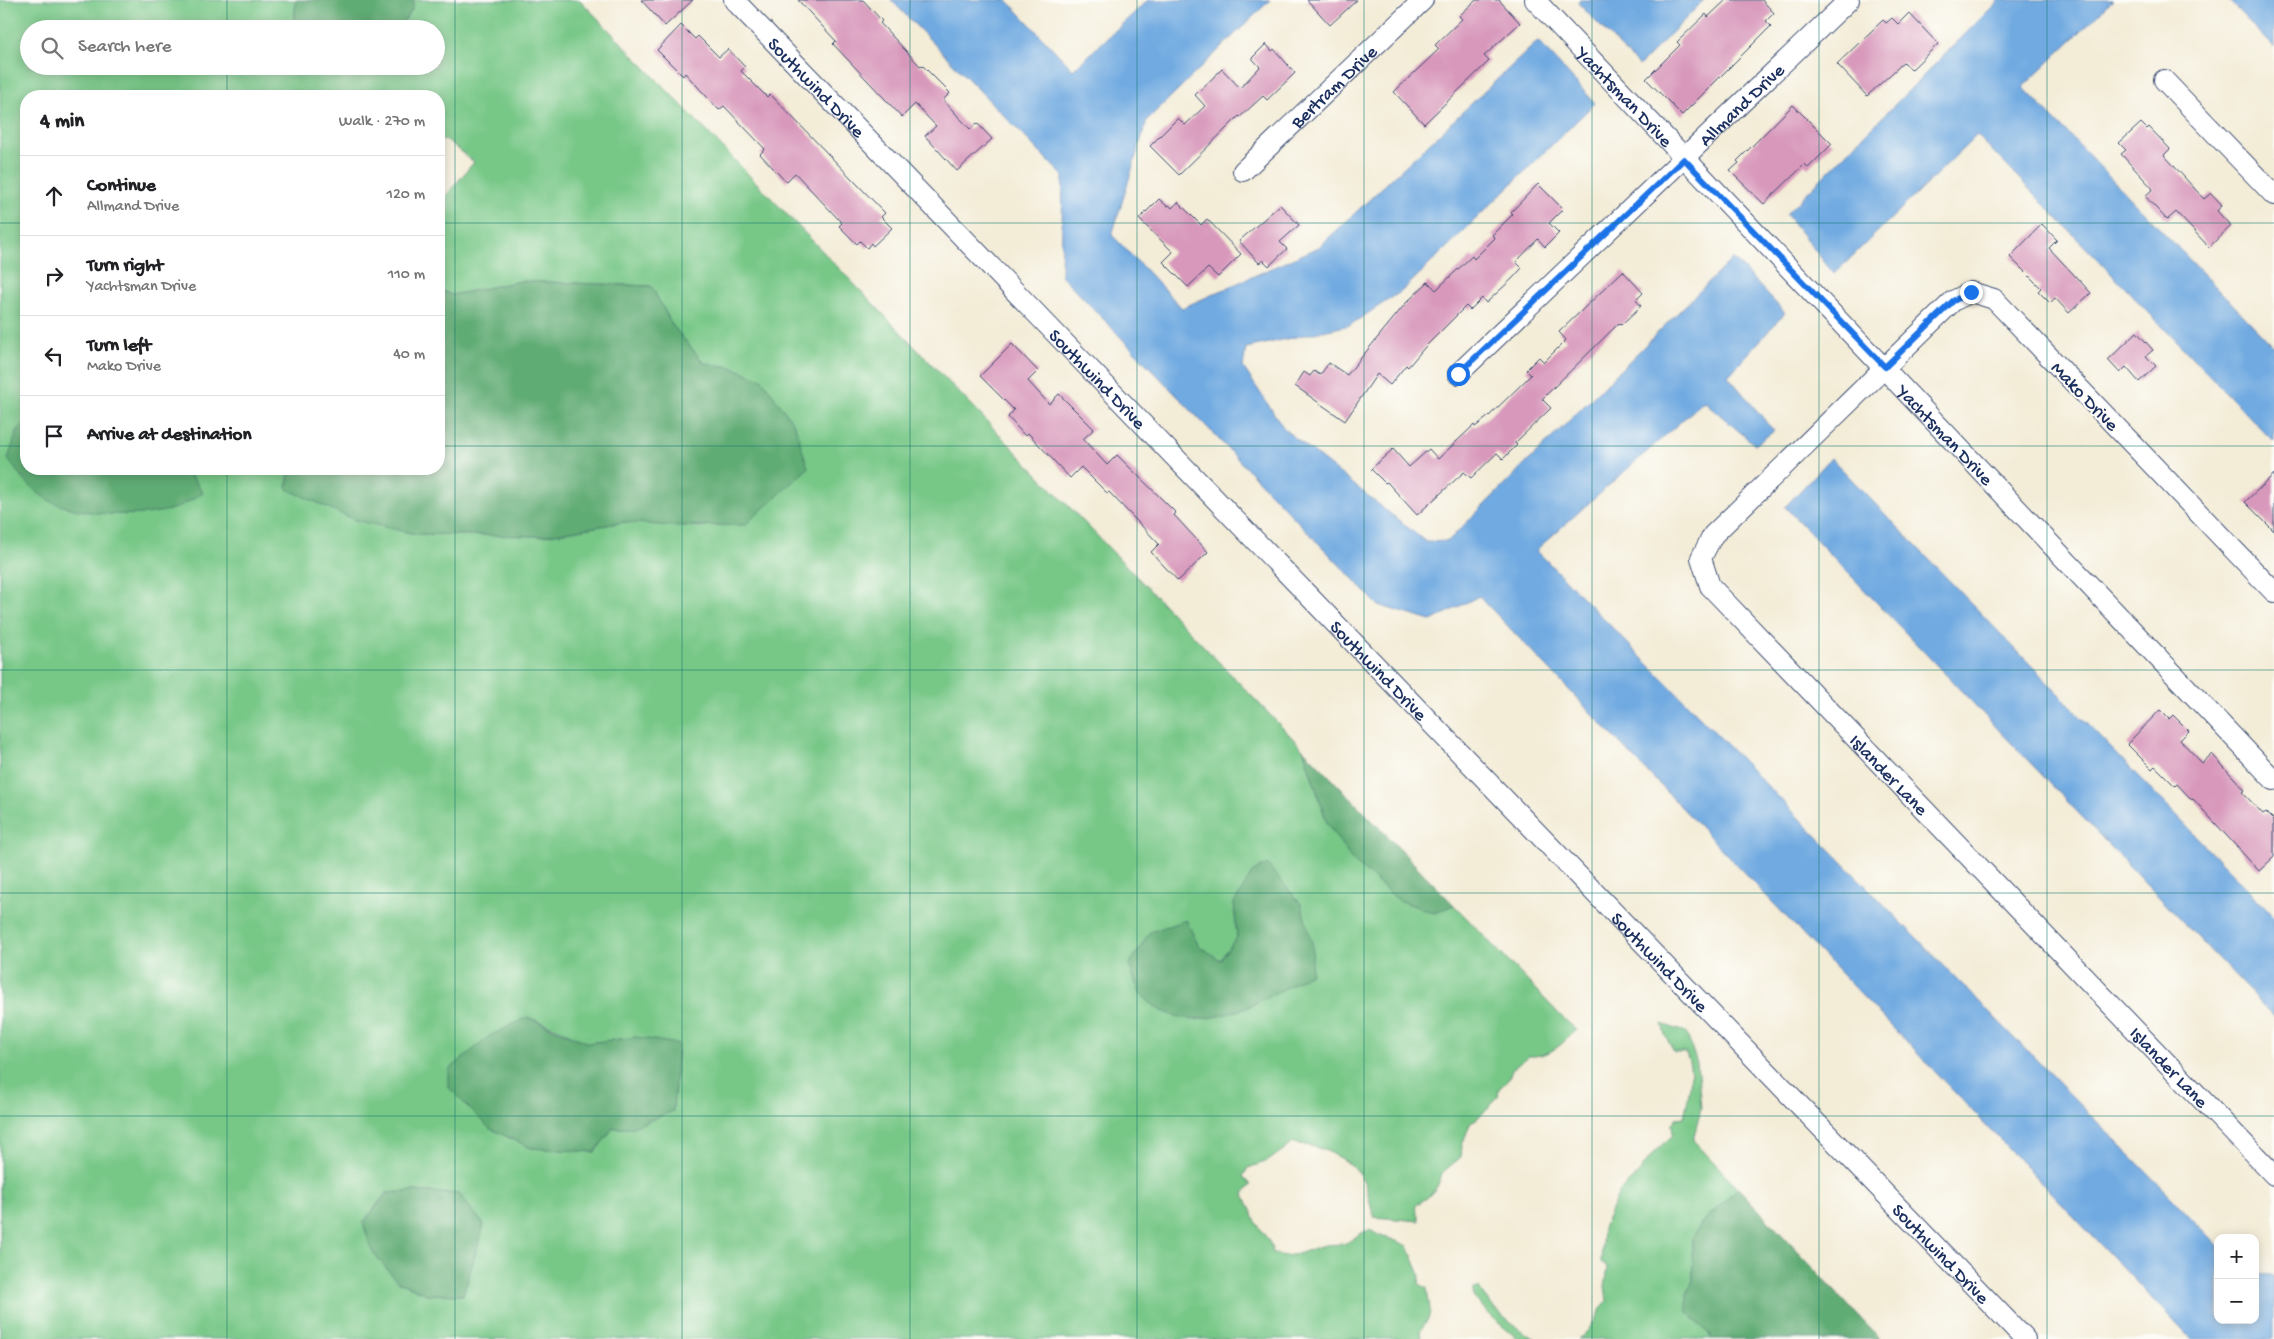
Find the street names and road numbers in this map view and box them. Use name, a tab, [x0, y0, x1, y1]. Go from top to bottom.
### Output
street label: Southwind Drive	[761, 34, 869, 144]
street label: Bertram Drive	[1287, 42, 1384, 135]
street label: Yachtsman Drive	[1569, 42, 1676, 153]
street label: Allmand Drive	[1695, 60, 1791, 153]
street label: Southwind Drive	[1042, 325, 1150, 435]
street label: Mako Drive	[2045, 358, 2122, 437]
street label: Yachtsman Drive	[1889, 380, 1997, 492]
street label: Southwind Drive	[1323, 617, 1431, 727]
street label: Islander Lane	[1843, 731, 1932, 822]
street label: Southwind Drive	[1604, 908, 1712, 1019]
street label: Islander Lane	[2123, 1023, 2212, 1114]
street label: Southwind Drive	[1886, 1200, 1993, 1310]

